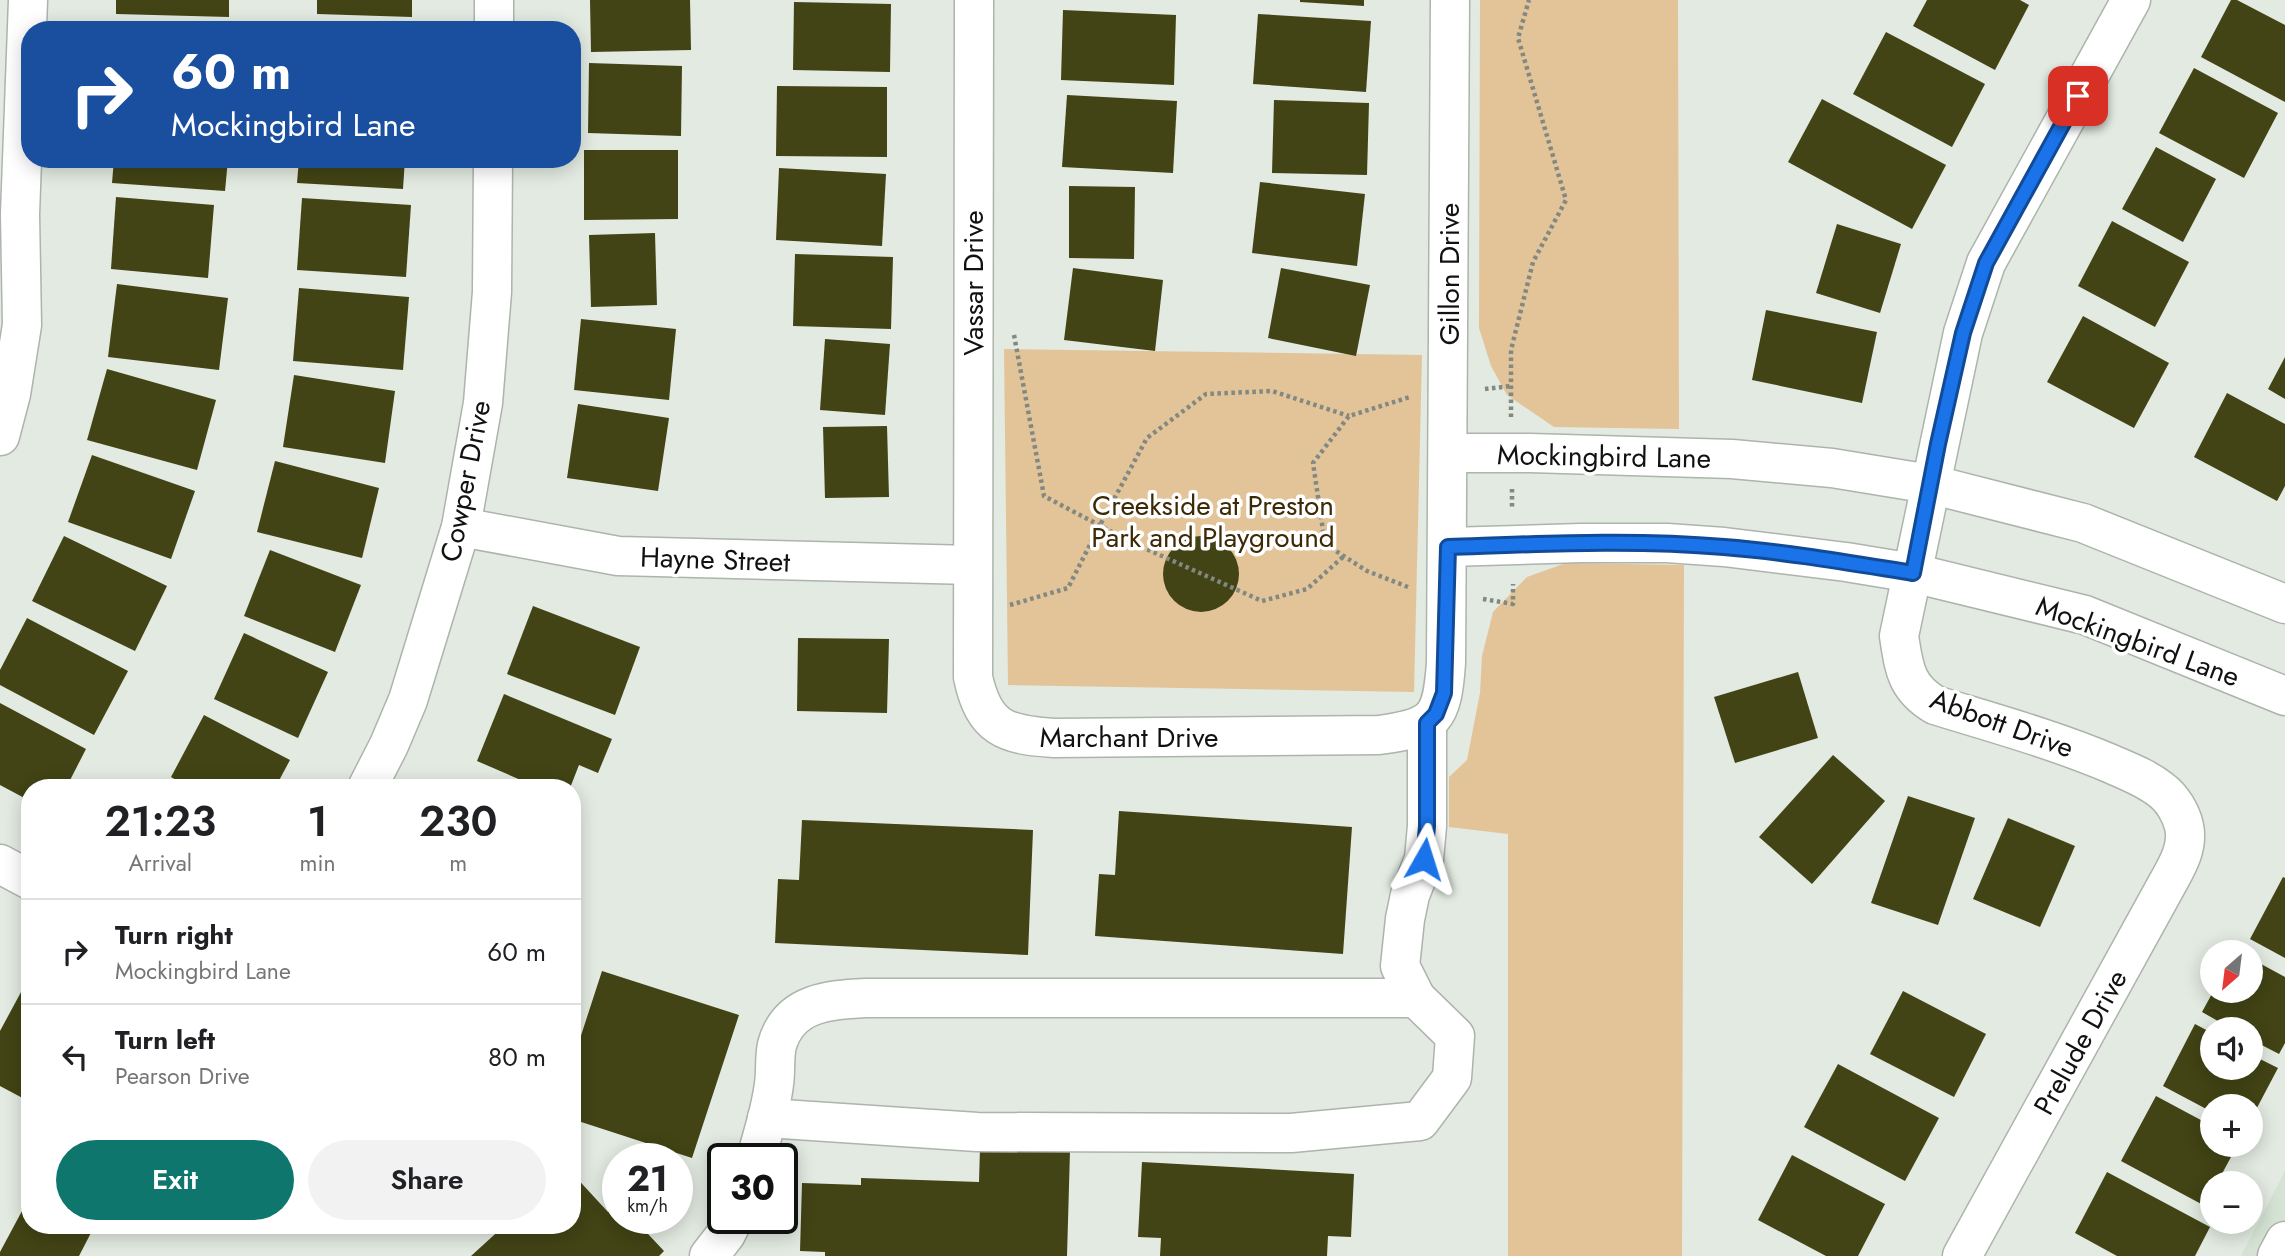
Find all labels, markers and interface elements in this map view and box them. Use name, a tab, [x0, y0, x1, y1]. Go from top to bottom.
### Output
text: 60 m	[171, 37, 291, 107]
icon: right	[56, 49, 147, 140]
pin	[2048, 66, 2108, 126]
icon: arrive	[2059, 77, 2097, 115]
text: Mockingbird Lane	[171, 102, 416, 148]
street label: Gillon Drive	[1429, 203, 1470, 345]
street label: Vassar Drive	[953, 210, 994, 356]
street label: Cowper Drive	[430, 397, 501, 565]
street label: Mockingbird Lane	[1497, 434, 1711, 479]
park label: Creekside at Preston Park and Playground	[1091, 485, 1335, 558]
street label: Hayne Street	[639, 536, 791, 583]
street label: Mockingbird Lane	[2030, 586, 2245, 697]
street label: Abbott Drive	[1924, 679, 2079, 768]
street label: Marchant Drive	[1040, 717, 1218, 758]
text: 21:23	[104, 791, 216, 852]
text: 1	[307, 791, 328, 852]
text: 230	[419, 791, 498, 852]
position arrow	[1387, 822, 1461, 896]
text: Arrival	[129, 846, 192, 880]
text: min	[300, 846, 336, 880]
text: m	[449, 846, 467, 880]
text: Turn right	[115, 916, 233, 954]
icon: right	[56, 933, 94, 971]
text: 60 m	[487, 933, 546, 971]
north arrow	[2200, 940, 2263, 1003]
map controls	[2200, 940, 2263, 1234]
text: Mockingbird Lane	[115, 954, 291, 988]
street label: Prelude Drive	[2024, 962, 2137, 1122]
button: sound	[2200, 1017, 2263, 1080]
text: Turn left	[115, 1021, 215, 1059]
icon: left	[56, 1038, 94, 1076]
text: 80 m	[488, 1038, 546, 1076]
text: Pearson Drive	[115, 1059, 250, 1093]
button: +	[2200, 1094, 2263, 1157]
button: Exit	[56, 1140, 294, 1220]
button: Share	[308, 1140, 546, 1220]
speed limit sign: 30	[707, 1143, 798, 1234]
text: 21	[627, 1154, 668, 1204]
button: −	[2200, 1171, 2263, 1234]
text: km/h	[627, 1193, 668, 1219]

